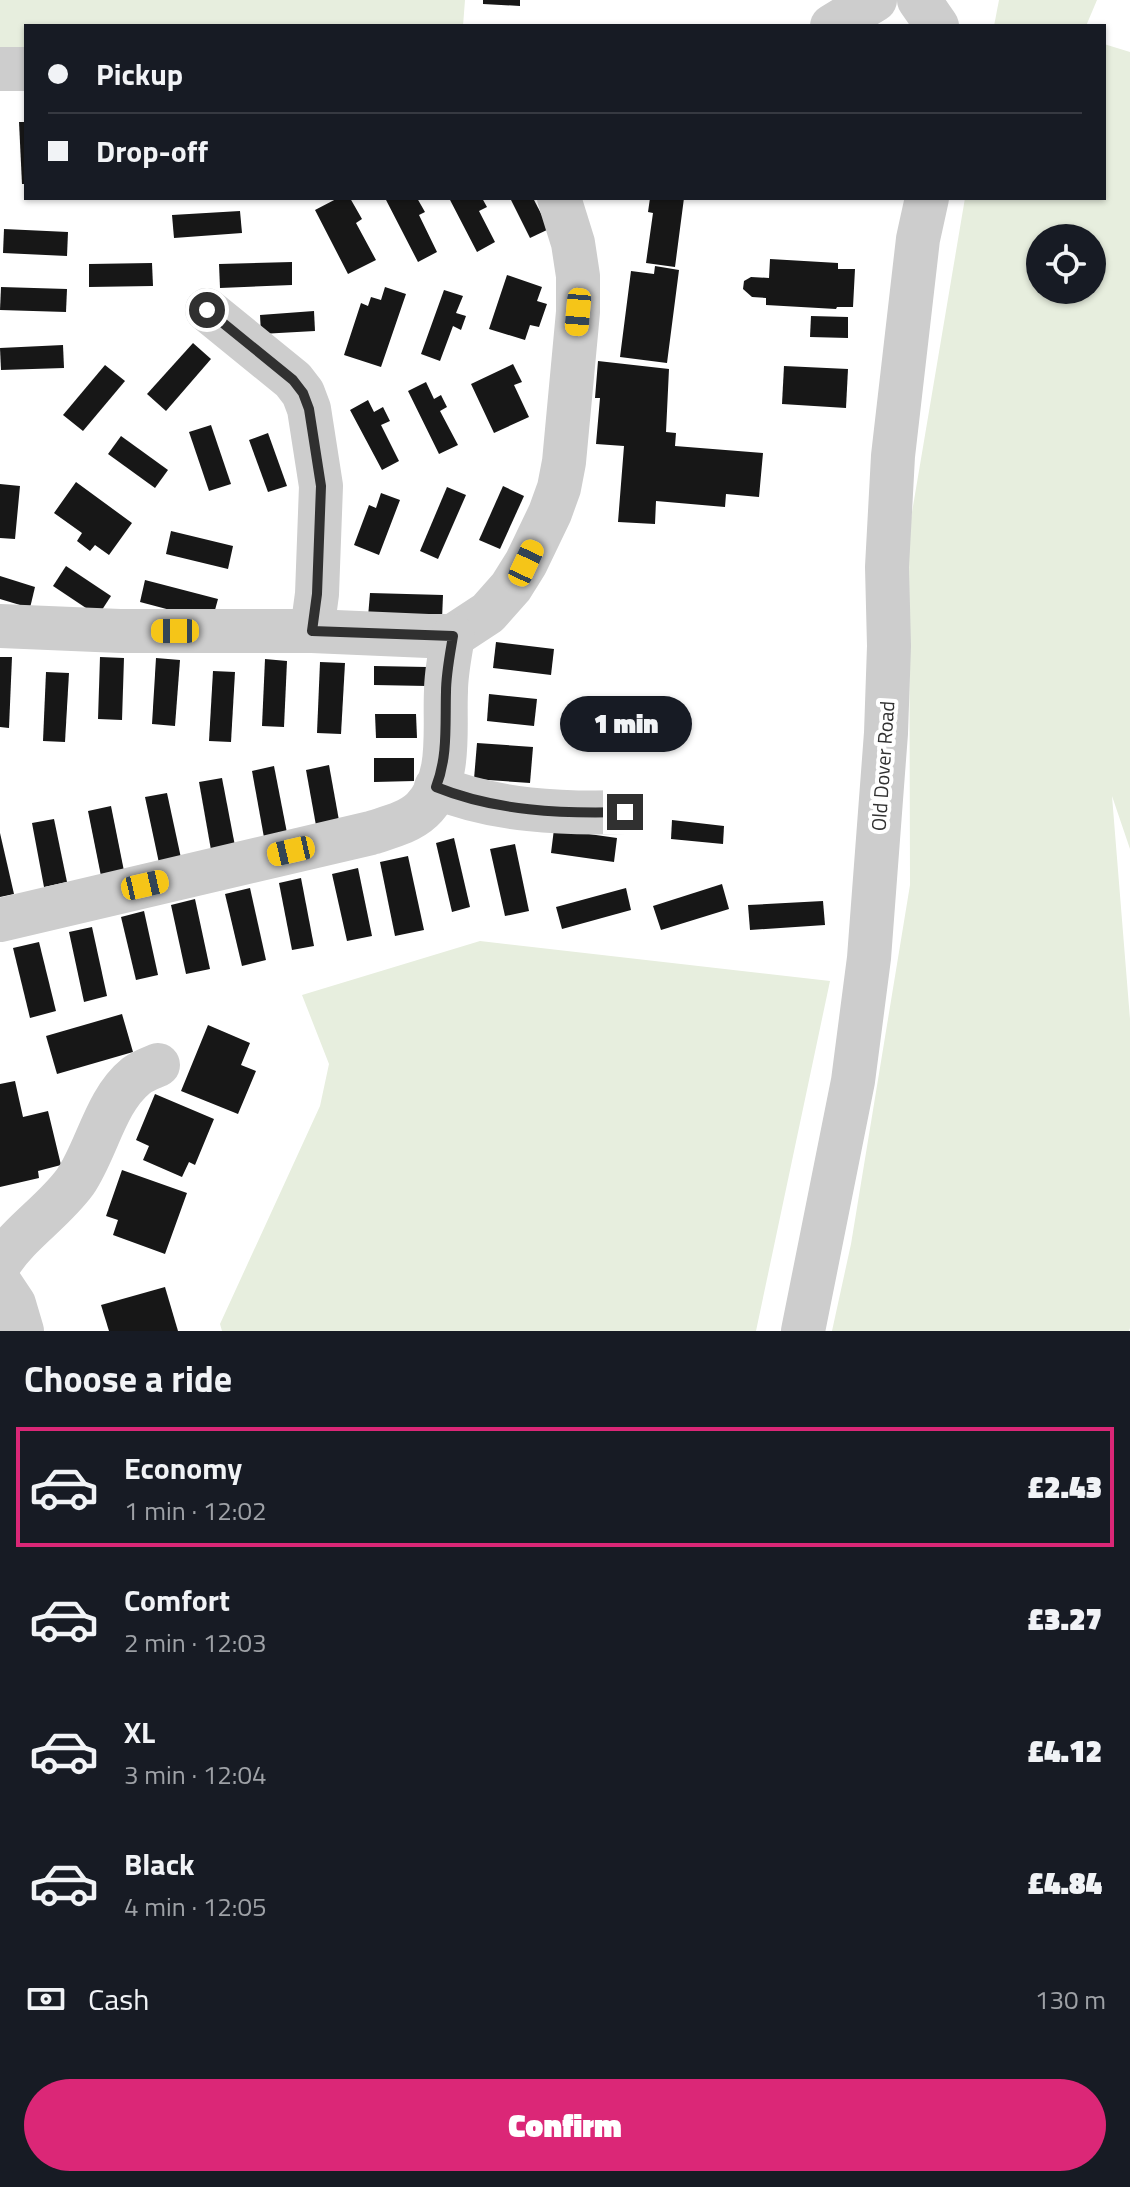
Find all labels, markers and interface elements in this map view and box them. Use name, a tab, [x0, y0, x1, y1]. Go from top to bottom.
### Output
text: Pickup	[96, 51, 183, 97]
text: Drop-off	[96, 128, 208, 174]
map controls	[1026, 224, 1106, 304]
button: locate	[1026, 224, 1106, 304]
car	[564, 287, 592, 337]
route start	[189, 292, 225, 328]
car	[505, 536, 547, 590]
car	[151, 619, 199, 643]
callout: 1 min	[559, 696, 691, 752]
street label: Old Dover Road	[862, 700, 903, 832]
text: 1 min	[594, 704, 658, 743]
route end	[607, 794, 643, 830]
car	[265, 834, 317, 868]
car	[119, 868, 171, 902]
text: Choose a ride	[24, 1351, 232, 1406]
text: Economy	[124, 1445, 242, 1491]
icon: car	[28, 1451, 100, 1523]
text: £2.43	[1028, 1464, 1102, 1510]
text: 1 min · 12:02	[124, 1491, 267, 1530]
text: Comfort	[124, 1577, 230, 1623]
icon: car	[28, 1583, 100, 1655]
text: £3.27	[1028, 1596, 1102, 1642]
text: 2 min · 12:03	[124, 1623, 267, 1662]
text: XL	[124, 1709, 155, 1755]
icon: car	[28, 1715, 100, 1787]
text: £4.12	[1028, 1728, 1102, 1774]
text: 3 min · 12:04	[124, 1755, 267, 1794]
text: Black	[124, 1841, 195, 1887]
icon: car	[28, 1847, 100, 1919]
text: £4.84	[1028, 1860, 1102, 1906]
text: 4 min · 12:05	[124, 1887, 267, 1926]
text: Cash	[88, 1976, 149, 2022]
icon: cash	[24, 1977, 68, 2021]
text: 130 m	[1035, 1980, 1106, 2019]
button: Confirm	[24, 2079, 1106, 2171]

